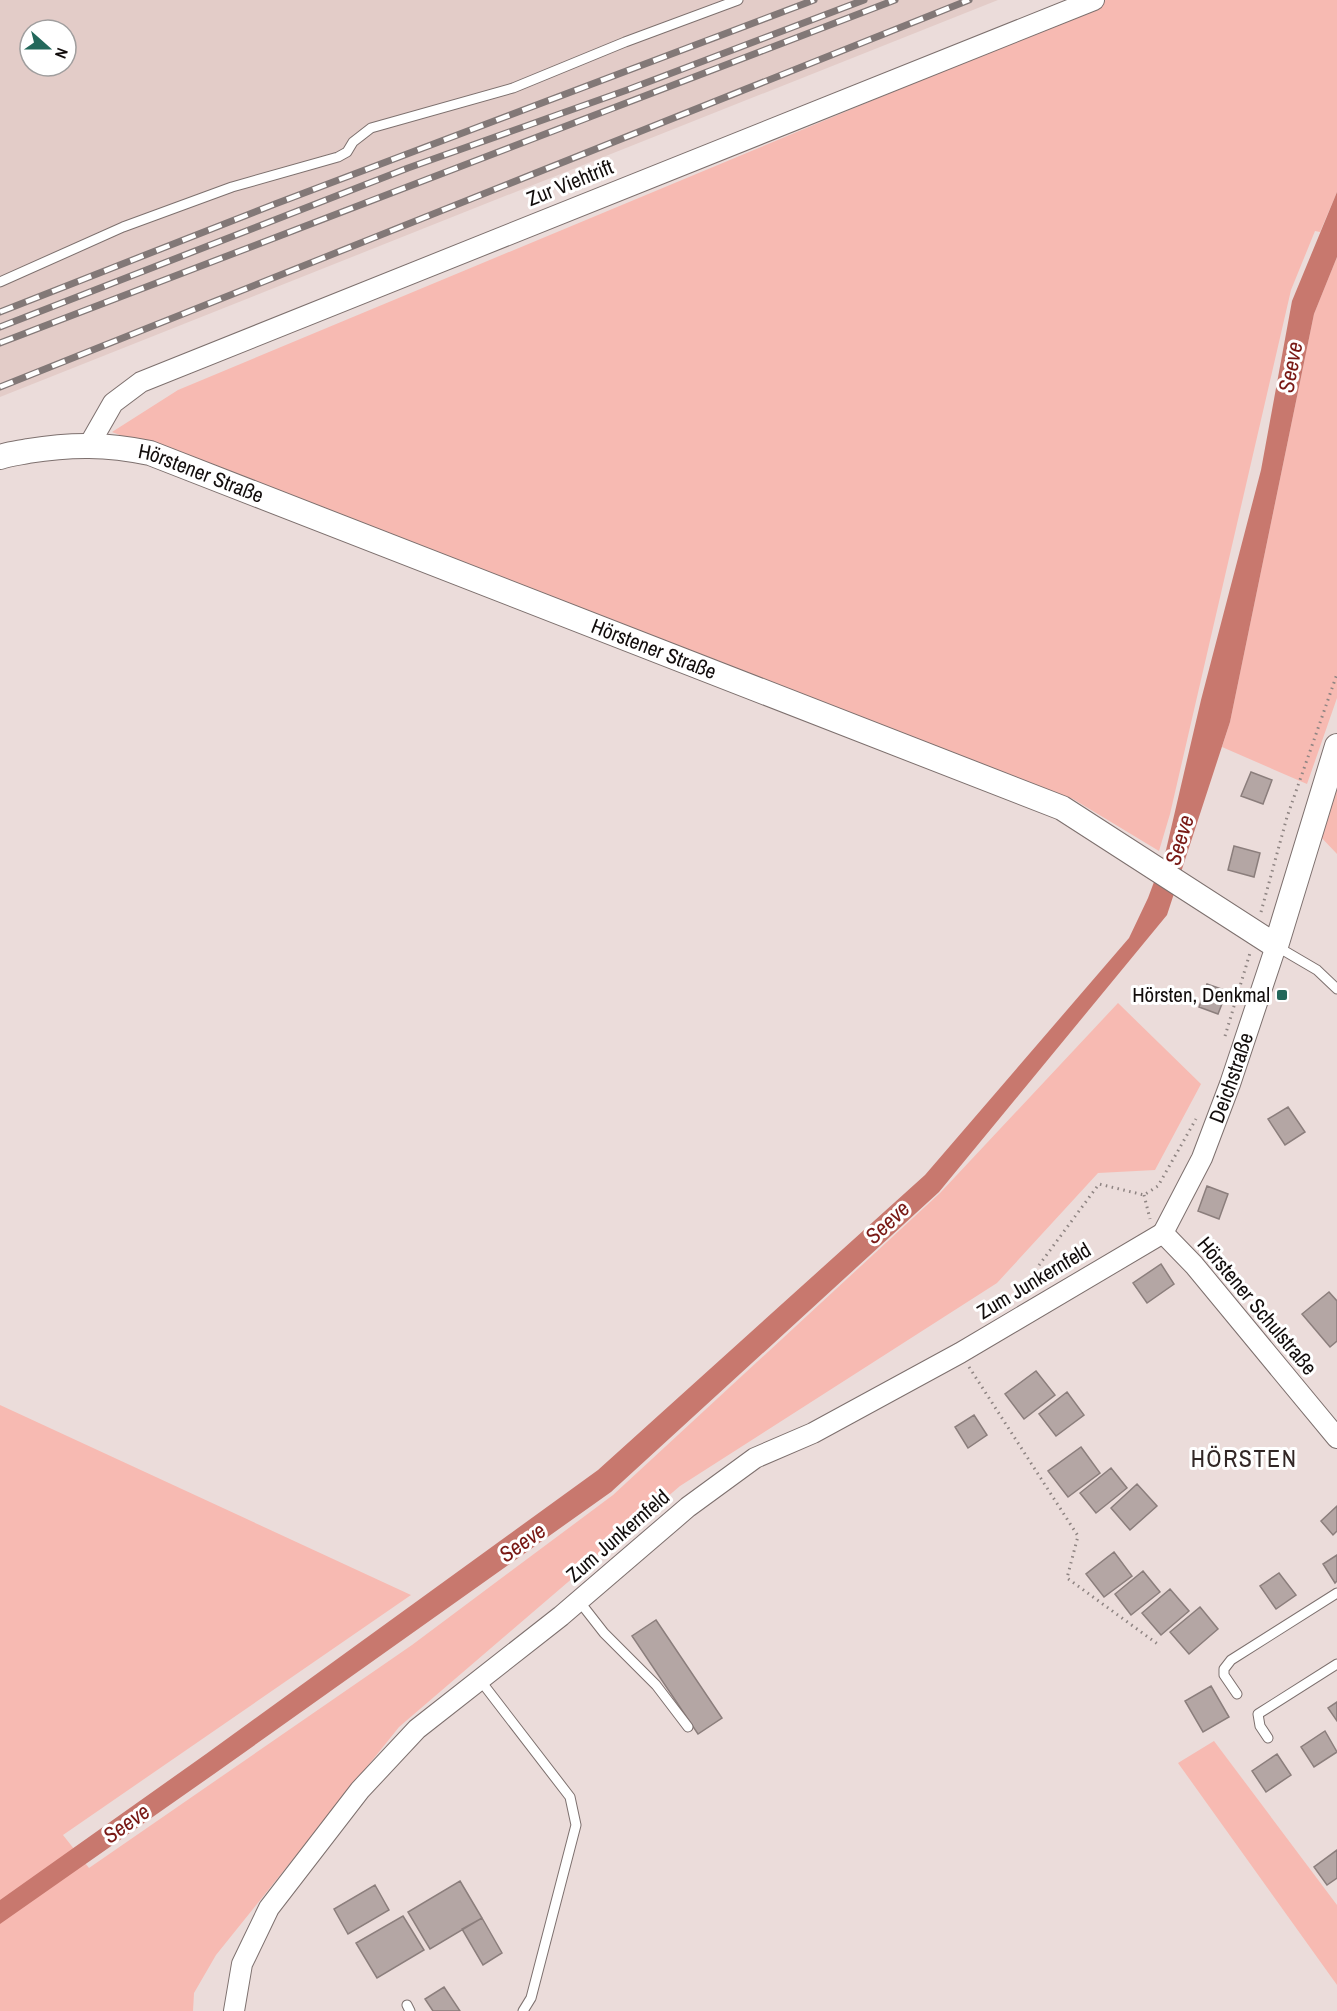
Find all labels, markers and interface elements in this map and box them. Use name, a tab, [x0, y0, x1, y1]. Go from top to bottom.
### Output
north arrow	[18, 18, 78, 78]
text: N	[50, 45, 74, 62]
street label: Zur Viehtrift	[522, 152, 617, 213]
water label: Seeve	[1270, 339, 1310, 395]
street label: Hörstener Straße	[136, 436, 268, 510]
street label: Hörstener Straße	[587, 611, 721, 686]
water label: Seeve	[1157, 811, 1201, 869]
place label: Hörsten, Denkmal	[1132, 980, 1270, 1009]
marker: Hörsten, Denkmal	[1275, 988, 1289, 1002]
street label: Deichstraße	[1202, 1029, 1260, 1127]
water label: Seeve	[858, 1194, 916, 1250]
street label: Hörstener Schulstraße	[1191, 1230, 1324, 1381]
street label: Zum Junkernfeld	[971, 1235, 1096, 1326]
district label: HÖRSTEN	[1191, 1442, 1297, 1474]
street label: Zum Junkernfeld	[560, 1483, 676, 1589]
water label: Seeve	[492, 1515, 552, 1569]
water label: Seeve	[96, 1796, 156, 1850]

